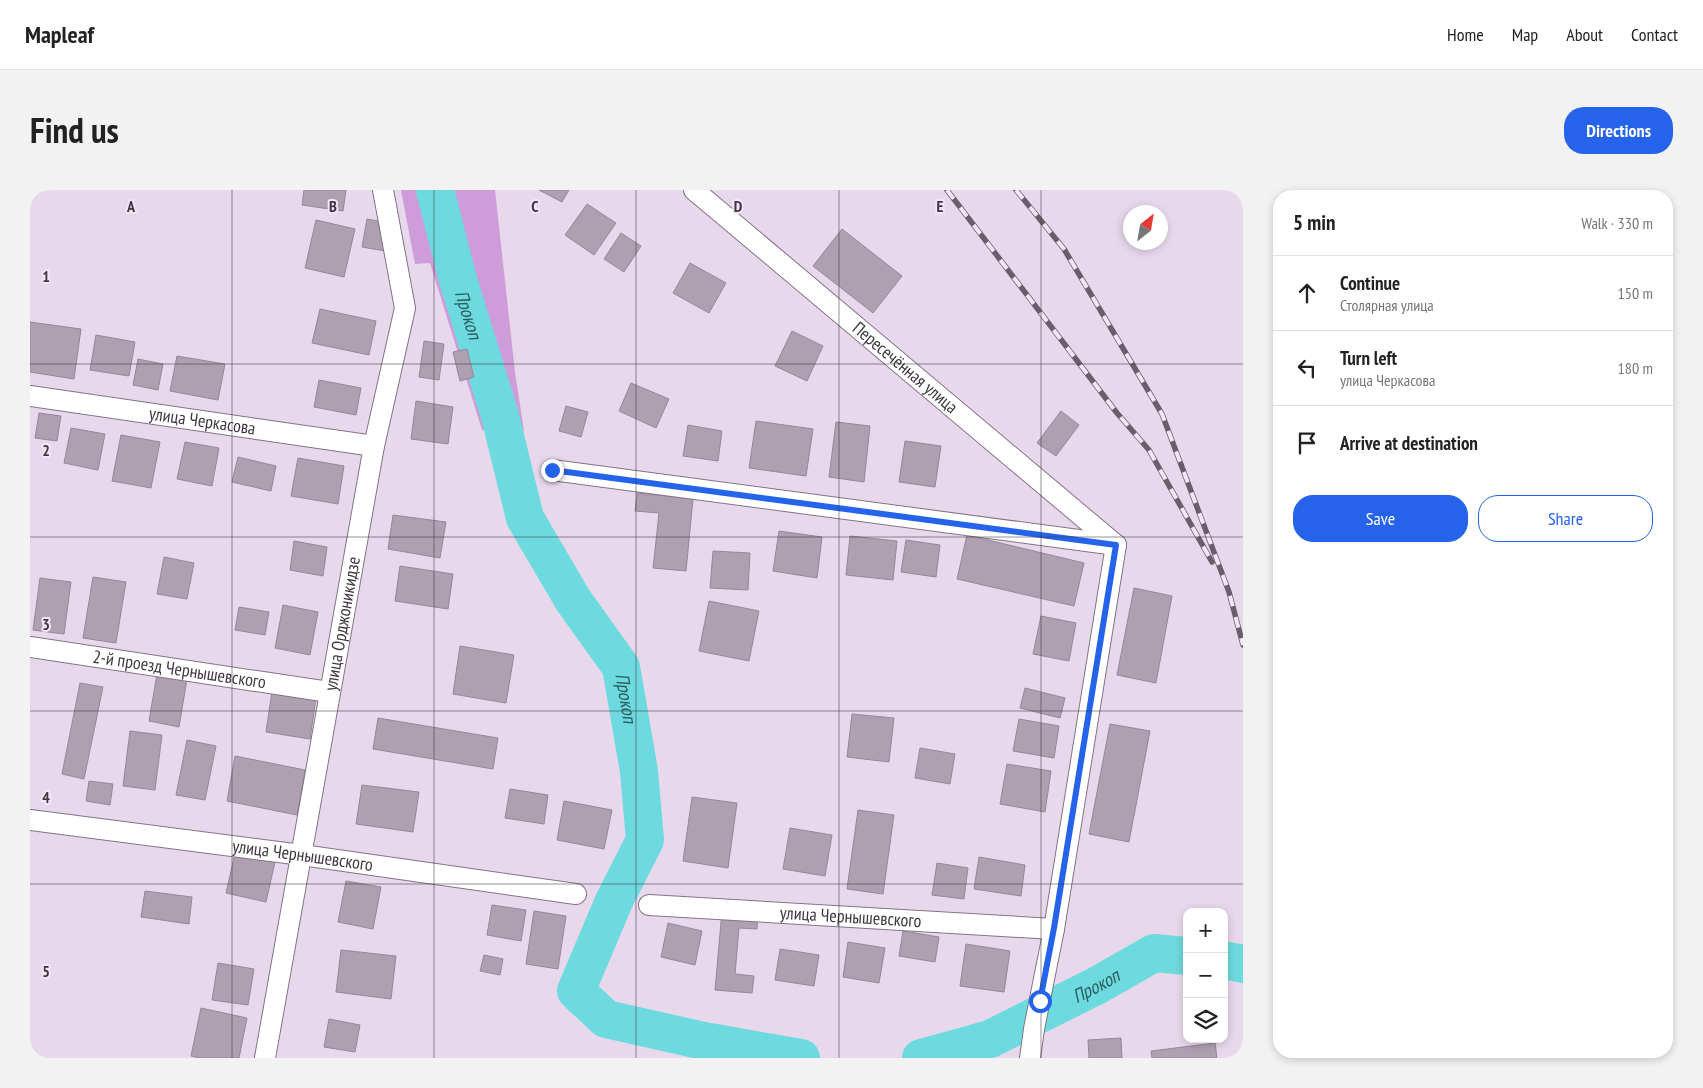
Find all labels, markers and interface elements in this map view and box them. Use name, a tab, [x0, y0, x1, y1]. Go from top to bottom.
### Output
text: Mapleaf	[25, 19, 94, 50]
text: Home	[1447, 23, 1484, 46]
text: Map	[1512, 23, 1538, 46]
text: About	[1566, 23, 1603, 46]
text: Contact	[1631, 23, 1678, 46]
text: Find us	[30, 107, 119, 153]
button: Directions	[1564, 107, 1673, 154]
text: A	[126, 196, 136, 216]
text: B	[329, 196, 337, 216]
text: C	[531, 196, 539, 216]
text: D	[734, 196, 743, 216]
text: E	[937, 196, 944, 216]
north arrow	[1123, 205, 1168, 250]
text: 5 min	[1293, 209, 1335, 236]
text: Walk · 330 m	[1581, 213, 1653, 233]
text: 1	[42, 266, 50, 286]
text: Continue	[1340, 271, 1400, 295]
icon: ahead	[1293, 279, 1321, 307]
text: 150 m	[1618, 283, 1653, 303]
water label: Прокоп	[450, 287, 488, 344]
text: Столярная улица	[1340, 295, 1434, 315]
street label: Пересечённая улица	[848, 316, 963, 418]
text: Turn left	[1340, 346, 1397, 370]
icon: left	[1293, 354, 1321, 382]
text: 180 m	[1618, 358, 1653, 378]
text: улица Черкасова	[1340, 370, 1435, 390]
street label: улица Черкасова	[147, 401, 257, 440]
icon: arrive	[1293, 429, 1321, 457]
text: Arrive at destination	[1340, 431, 1478, 455]
text: 2	[42, 440, 50, 460]
route end	[541, 459, 564, 482]
button: Save	[1293, 495, 1468, 542]
button: Share	[1478, 495, 1653, 542]
street label: улица Орджоникидзе	[319, 555, 365, 693]
text: 3	[42, 614, 50, 634]
street label: 2-й проезд Чернышевского	[91, 645, 268, 693]
water label: Прокоп	[610, 671, 643, 726]
text: 4	[42, 787, 50, 807]
street label: улица Чернышевского	[231, 834, 375, 876]
street label: улица Чернышевского	[779, 901, 922, 932]
map controls	[1183, 908, 1228, 1043]
button: +	[1183, 908, 1228, 953]
button: −	[1183, 953, 1228, 998]
text: 5	[42, 961, 50, 981]
water label: Прокоп	[1068, 962, 1125, 1008]
route start	[1029, 990, 1052, 1013]
button: layers	[1183, 998, 1228, 1043]

